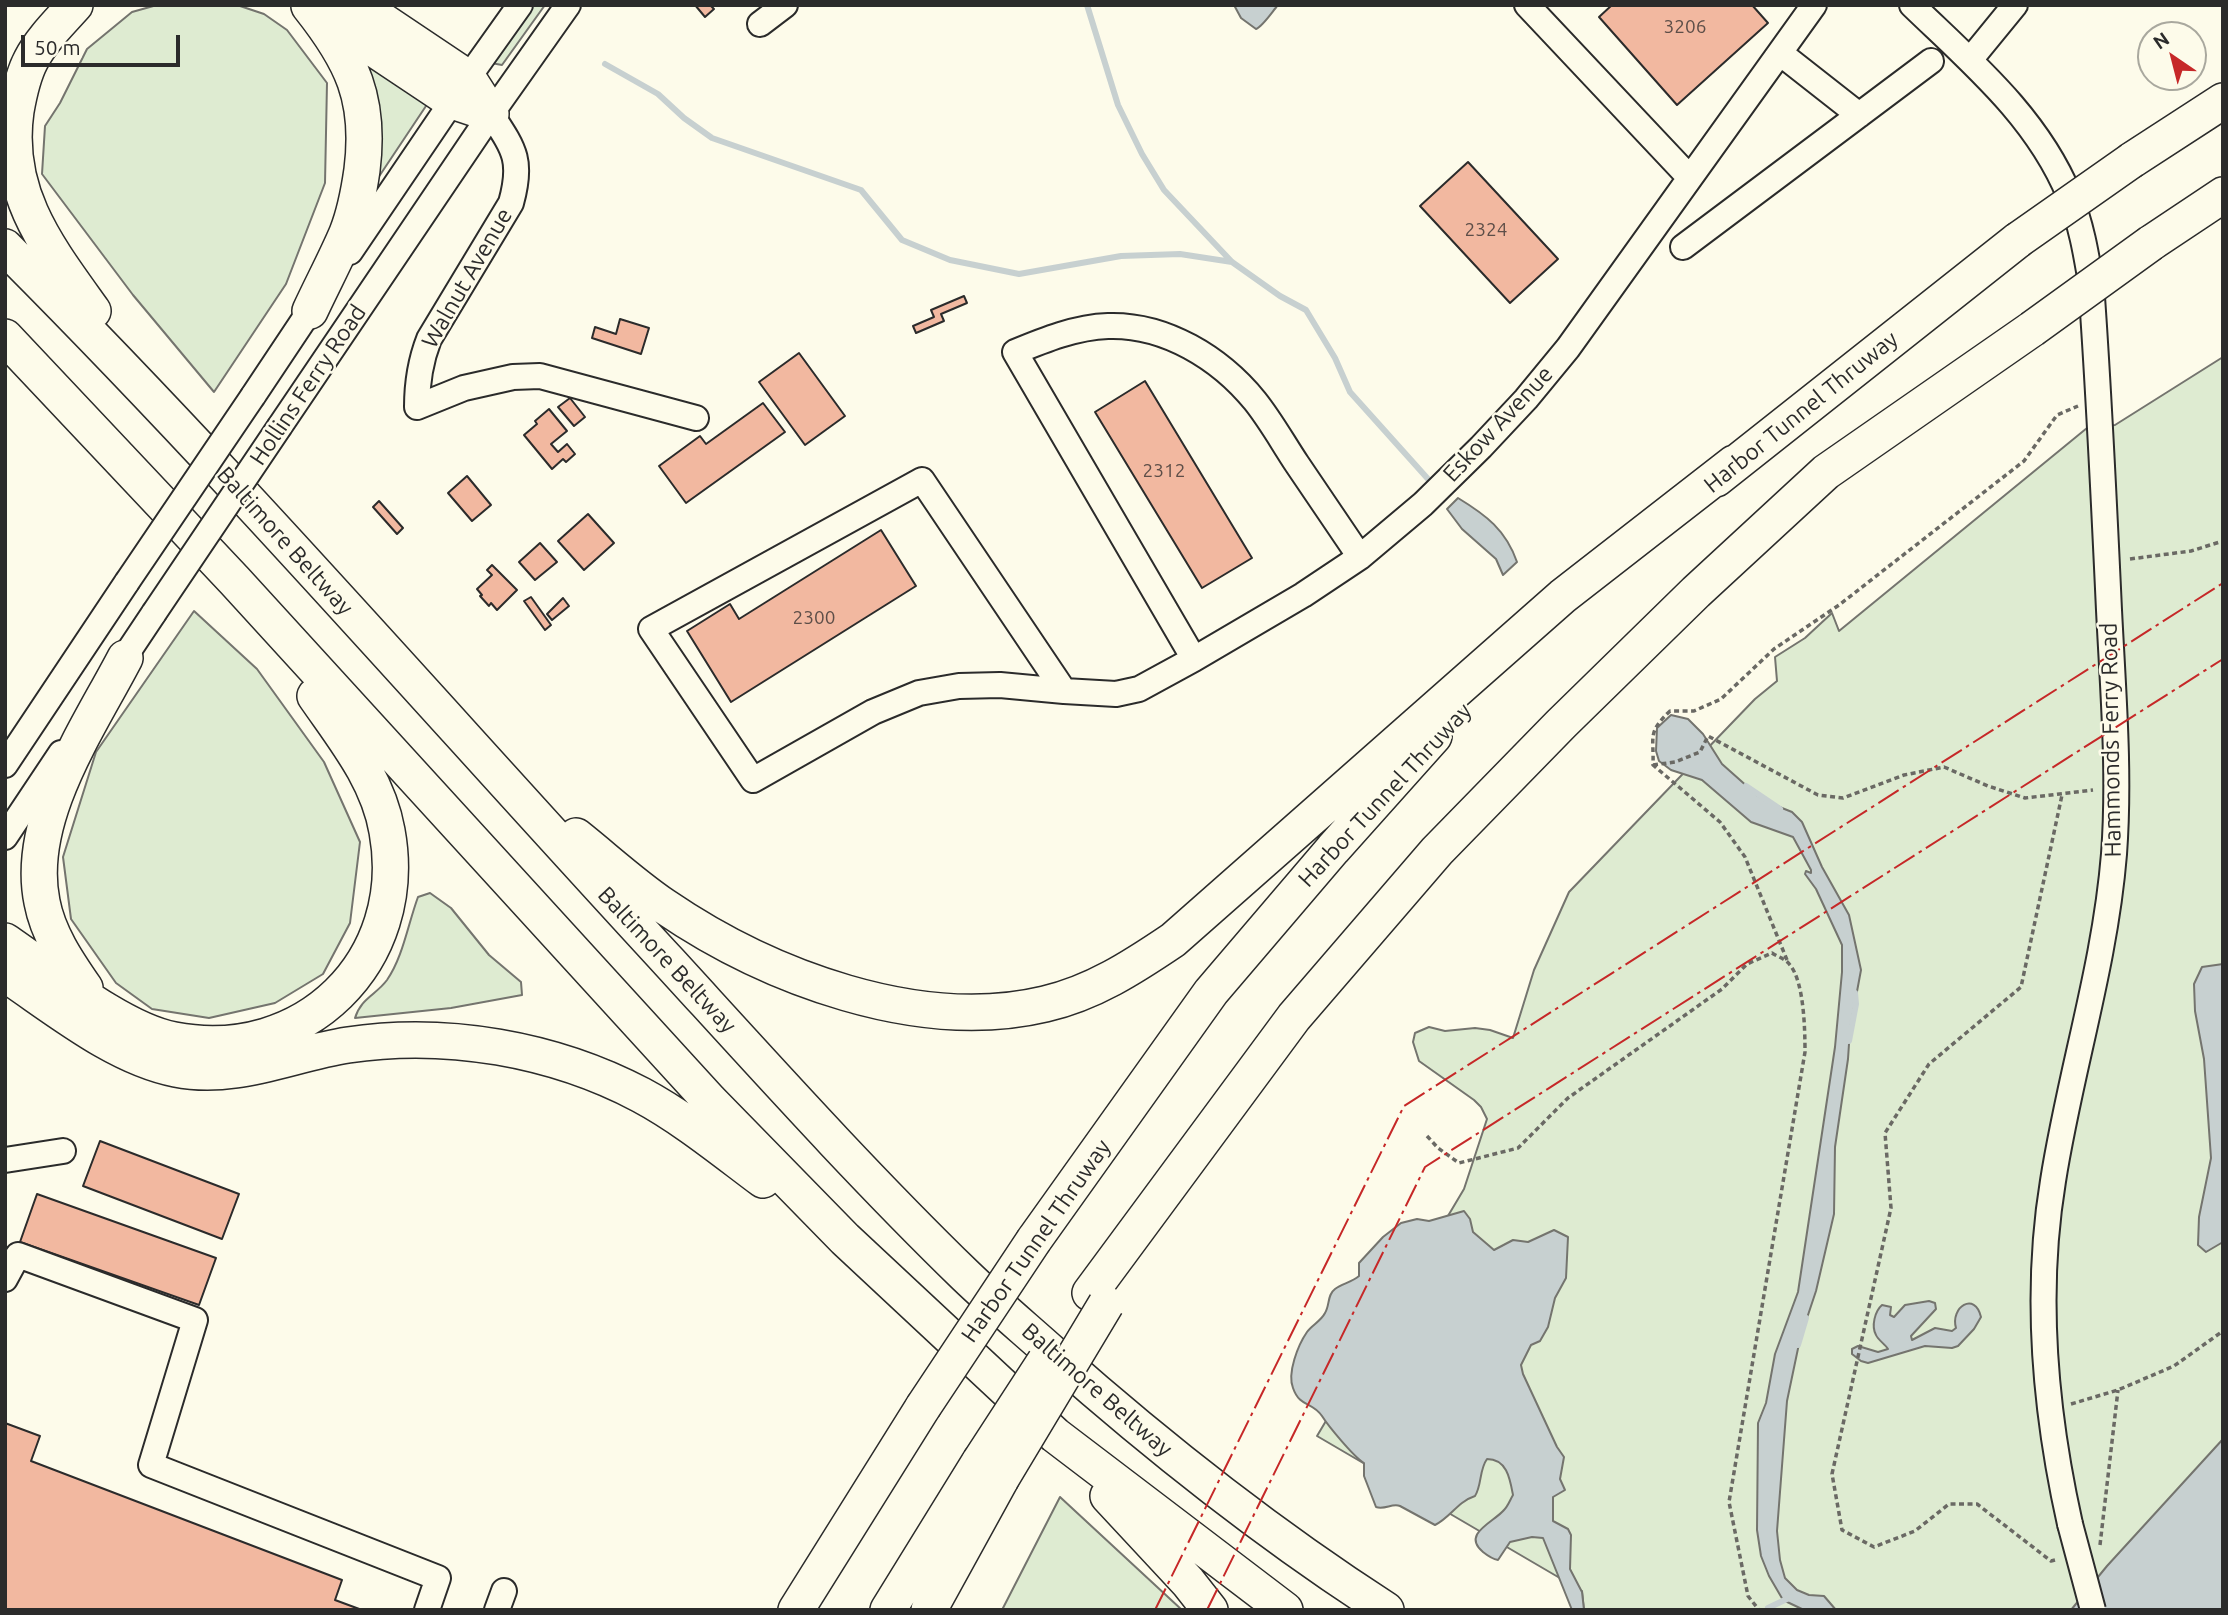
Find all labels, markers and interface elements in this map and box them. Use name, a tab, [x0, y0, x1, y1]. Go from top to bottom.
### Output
house number: 3206	[1664, 16, 1706, 38]
scale bar	[24, 21, 184, 65]
north arrow	[2137, 21, 2207, 91]
text: N	[2149, 27, 2173, 54]
text: 50 m	[34, 35, 81, 59]
street label: Walnut Avenue	[416, 203, 518, 353]
house number: 2324	[1465, 219, 1507, 241]
street label: Hollins Ferry Road	[244, 300, 372, 470]
street label: Harbor Tunnel Thruway	[1698, 325, 1904, 499]
street label: Eskow Avenue	[1437, 360, 1559, 488]
house number: 2312	[1143, 460, 1185, 482]
street label: Baltimore Beltway	[211, 461, 359, 621]
house number: 2300	[793, 607, 835, 629]
street label: Hammonds Ferry Road	[2095, 622, 2127, 858]
street label: Harbor Tunnel Thruway	[1293, 697, 1477, 893]
street label: Baltimore Beltway	[592, 881, 742, 1039]
street label: Harbor Tunnel Thruway	[955, 1134, 1117, 1348]
street label: Baltimore Beltway	[1016, 1317, 1178, 1463]

